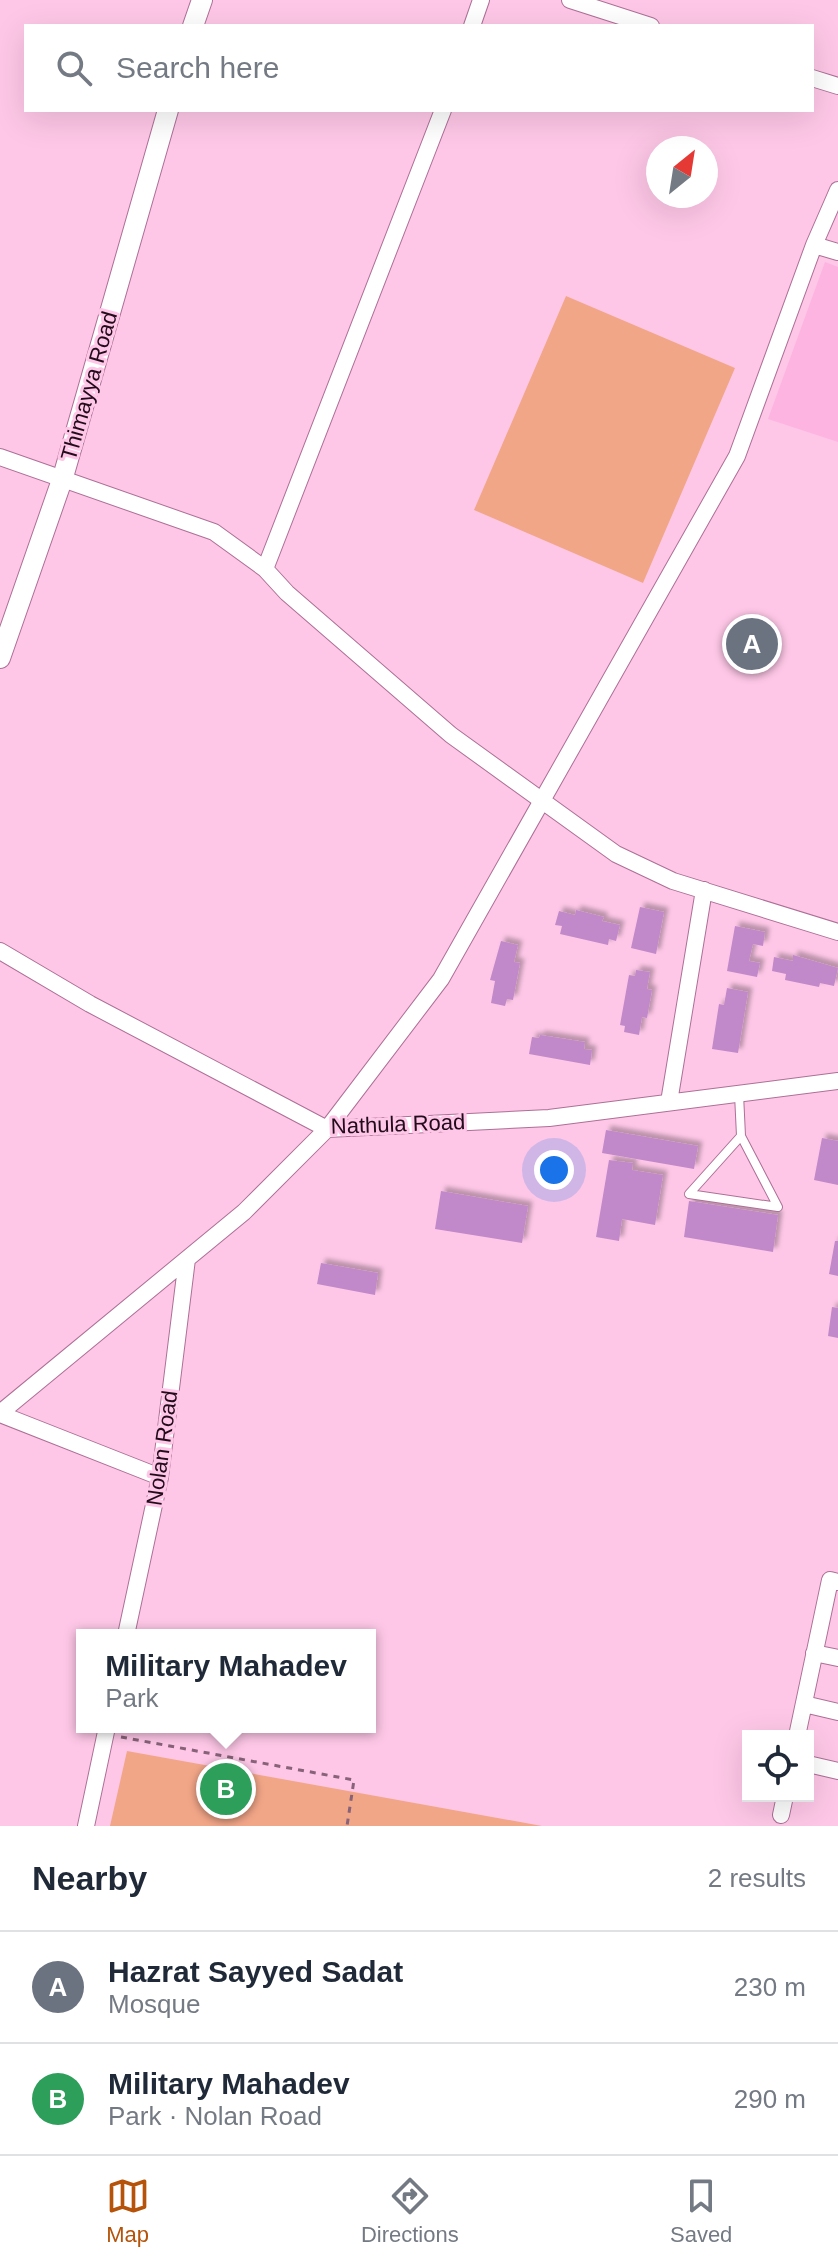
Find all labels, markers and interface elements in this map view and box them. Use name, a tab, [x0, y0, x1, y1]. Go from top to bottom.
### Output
search box	[24, 24, 814, 112]
icon: search	[52, 46, 96, 90]
text: Search here	[116, 51, 279, 84]
north arrow	[646, 136, 718, 208]
street label: Thimayya Road	[56, 308, 122, 464]
pin: A	[726, 614, 778, 674]
street label: Nathula Road	[330, 1109, 466, 1139]
your location	[534, 1150, 574, 1190]
street label: Nolan Road	[142, 1389, 182, 1507]
popup	[76, 1629, 376, 1733]
text: Military Mahadev	[105, 1649, 347, 1682]
text: Park	[105, 1683, 159, 1713]
map controls	[742, 1730, 814, 1802]
button: locate	[742, 1730, 814, 1802]
pin: B	[200, 1759, 252, 1819]
text: Nearby	[32, 1859, 147, 1897]
text: 2 results	[708, 1863, 806, 1893]
text: Hazrat Sayyed Sadat	[108, 1955, 403, 1988]
text: A	[49, 1972, 67, 2002]
text: 230 m	[734, 1972, 806, 2002]
text: Mosque	[108, 1989, 201, 2019]
text: Military Mahadev	[108, 2067, 350, 2100]
text: B	[49, 2084, 67, 2114]
text: 290 m	[734, 2084, 806, 2114]
text: Park · Nolan Road	[108, 2101, 322, 2131]
tab: Map	[106, 2174, 150, 2248]
tab: Directions	[361, 2174, 459, 2248]
tab: Saved	[670, 2174, 732, 2248]

